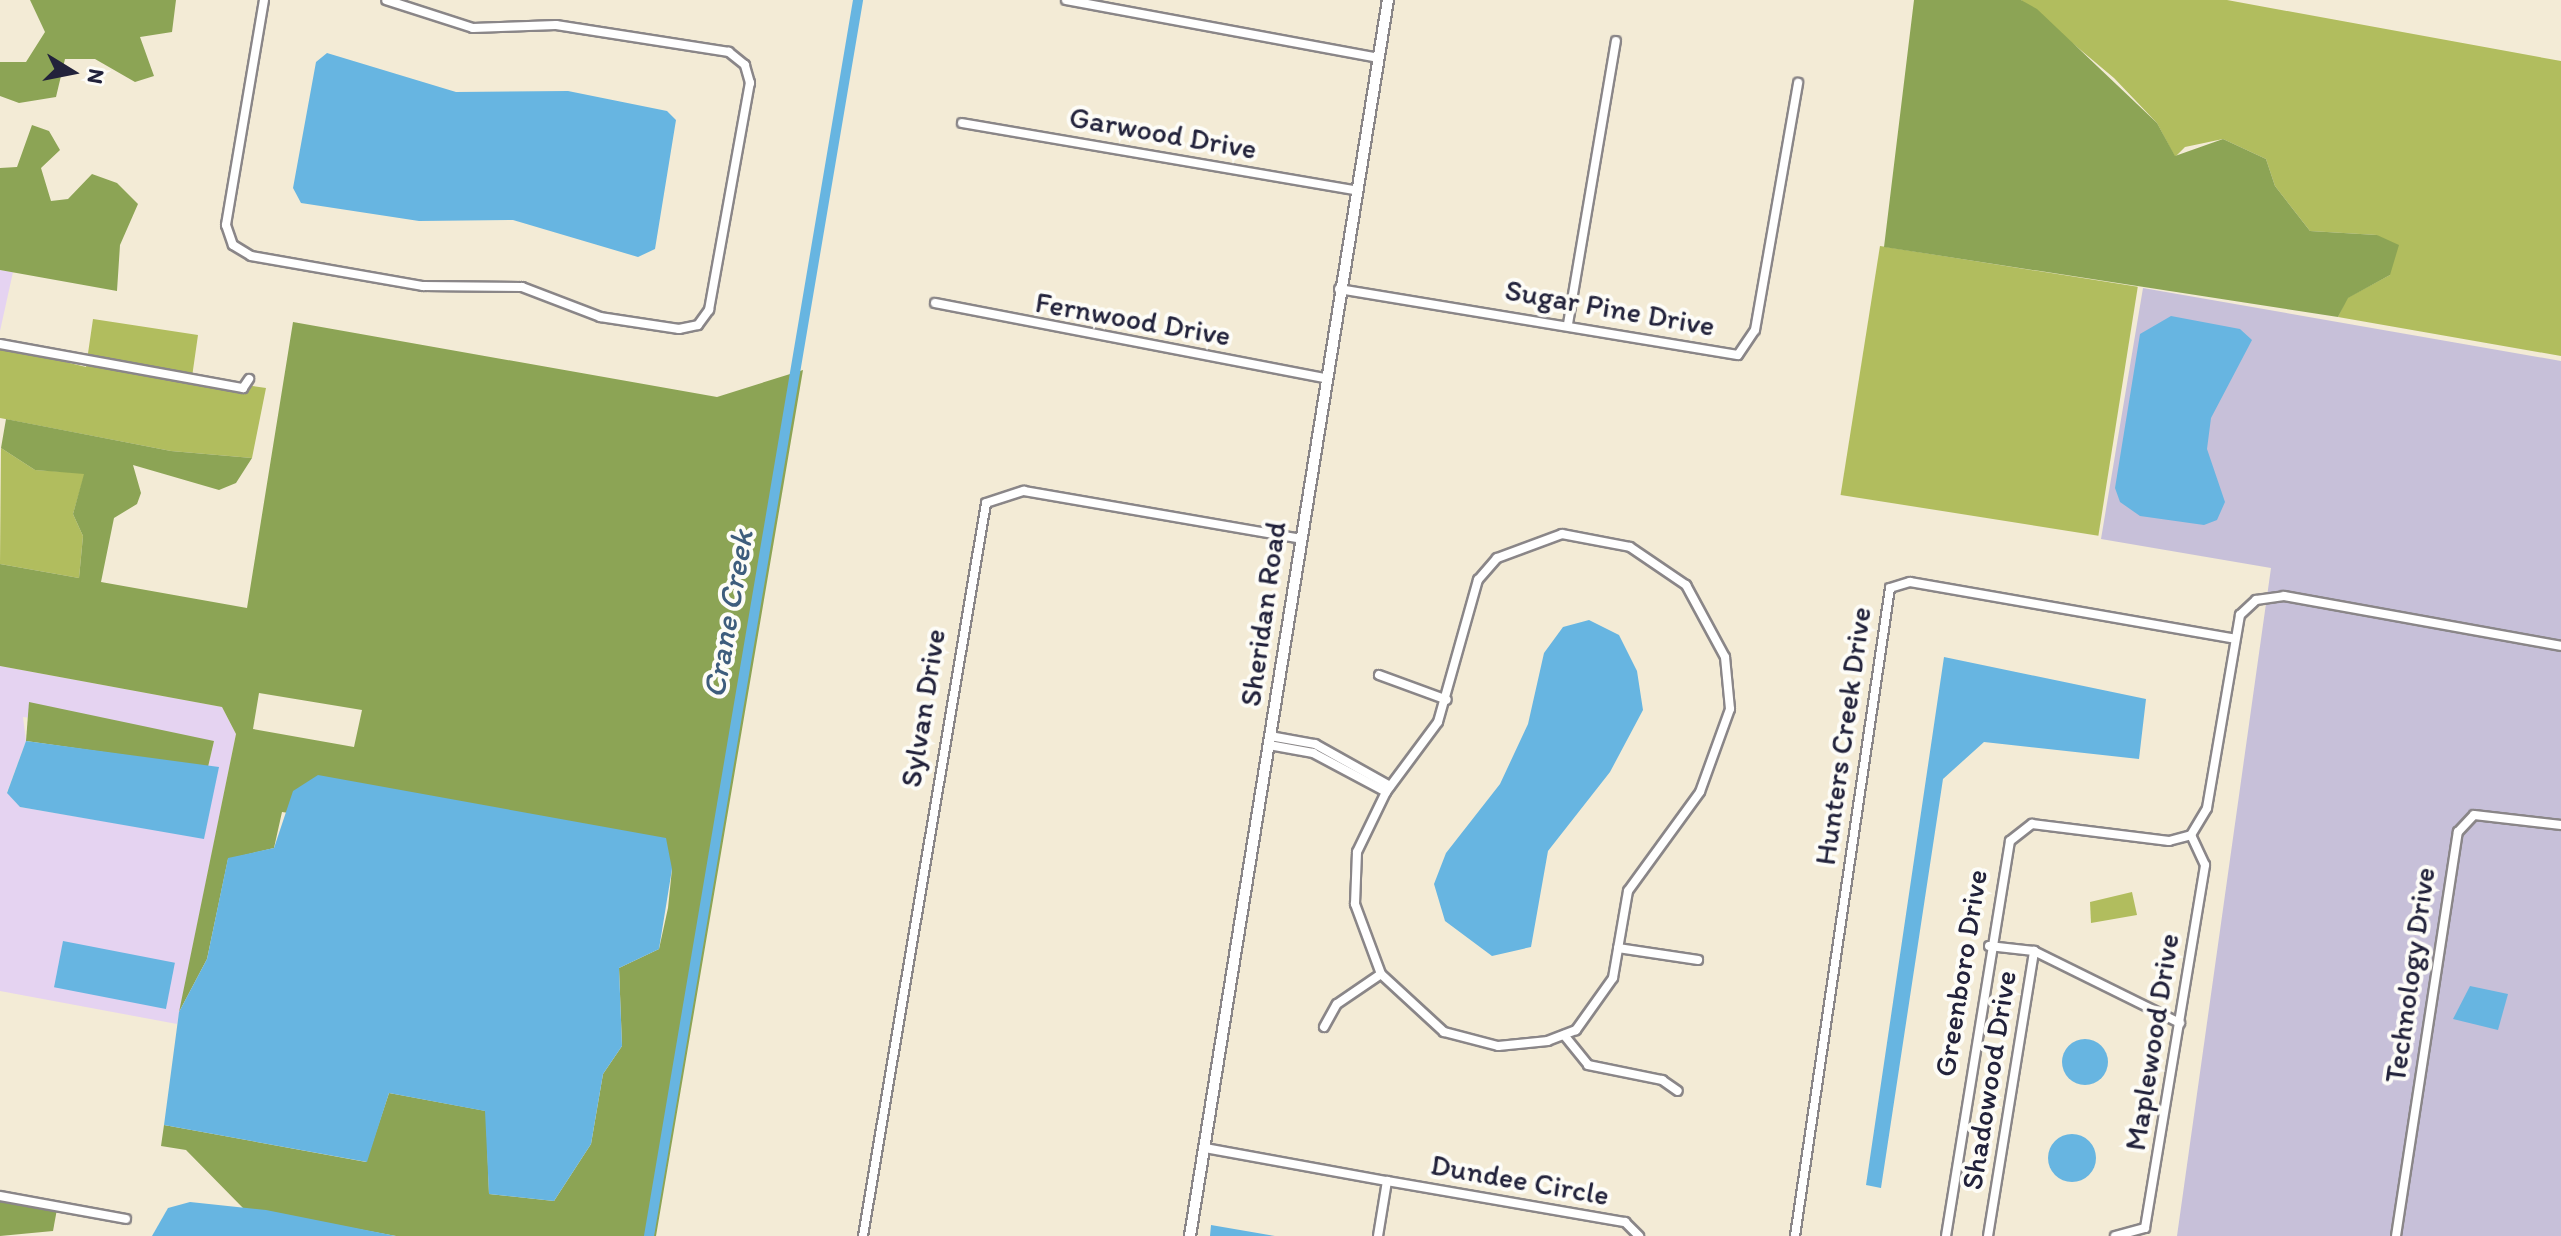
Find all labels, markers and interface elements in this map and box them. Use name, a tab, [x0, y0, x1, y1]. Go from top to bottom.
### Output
north arrow	[32, 32, 112, 112]
text: N	[82, 67, 111, 86]
street label: Garwood Drive	[1066, 99, 1260, 167]
street label: Sugar Pine Drive	[1502, 272, 1718, 344]
street label: Fernwood Drive	[1032, 284, 1234, 354]
street label: Sheridan Road	[1232, 519, 1294, 709]
water label: Crane Creek	[694, 528, 762, 700]
street label: Hunters Creek Drive	[1807, 604, 1879, 868]
street label: Sylvan Drive	[893, 626, 953, 790]
street label: Technology Drive	[2377, 865, 2443, 1085]
street label: Greenboro Drive	[1927, 867, 1995, 1079]
street label: Maplewood Drive	[2117, 931, 2187, 1153]
street label: Shadowood Drive	[1954, 968, 2024, 1192]
street label: Dundee Circle	[1428, 1147, 1612, 1213]

